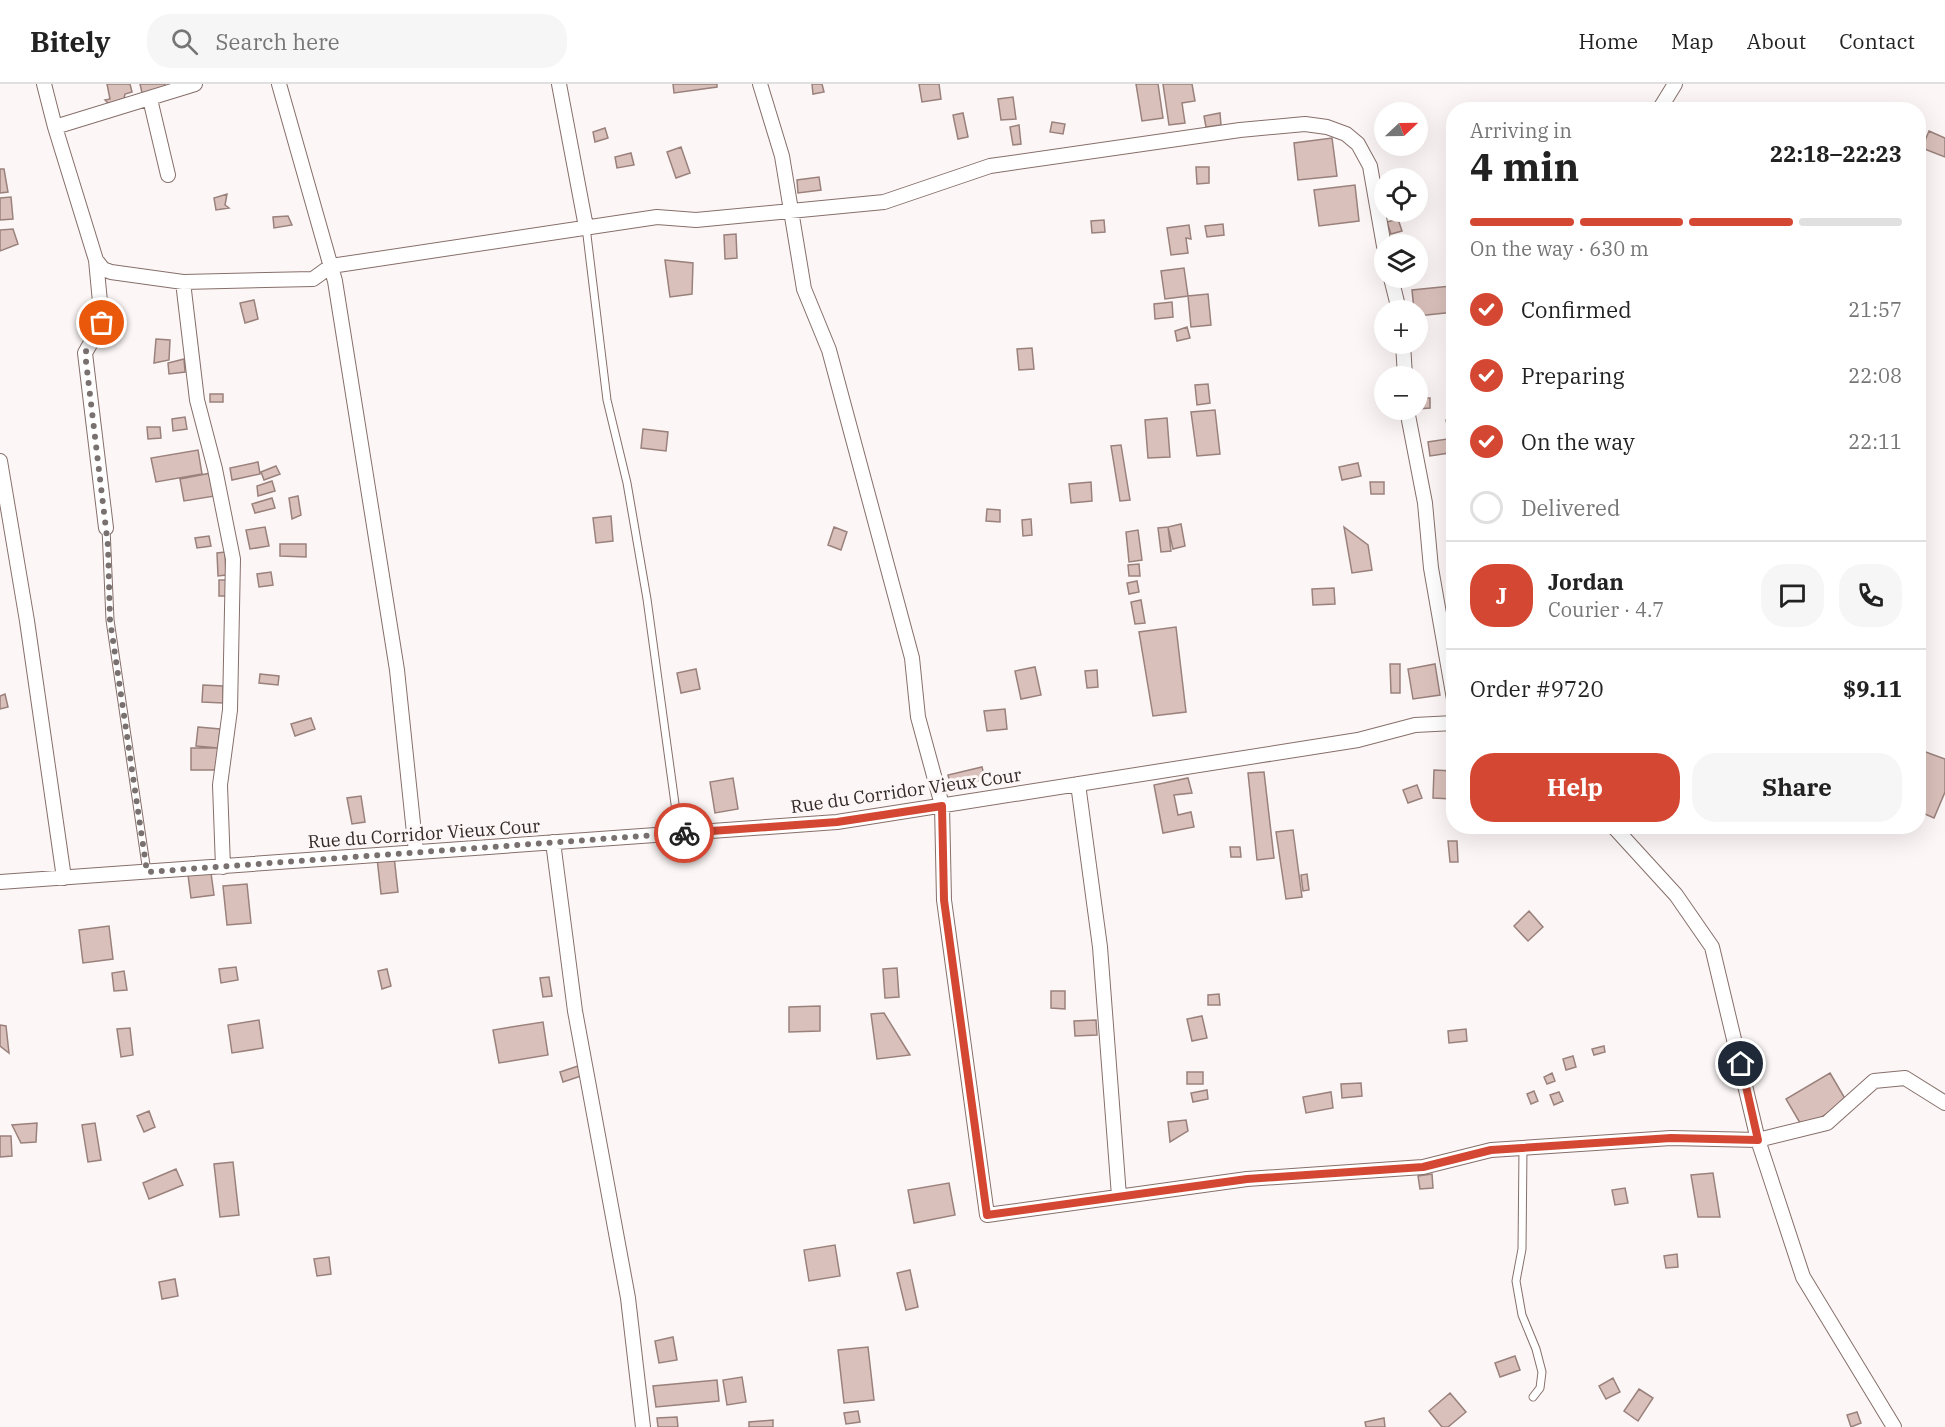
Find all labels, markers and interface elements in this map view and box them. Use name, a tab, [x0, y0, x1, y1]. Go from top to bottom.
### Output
search box	[147, 14, 567, 68]
text: Bitely	[30, 23, 111, 60]
icon: search	[168, 25, 201, 58]
text: Search here	[216, 27, 339, 56]
text: Home	[1578, 27, 1638, 55]
text: Map	[1671, 27, 1714, 55]
text: About	[1747, 27, 1806, 55]
text: Contact	[1839, 27, 1915, 55]
north arrow	[1374, 102, 1428, 156]
map controls	[1374, 102, 1428, 420]
text: Arriving in	[1470, 117, 1572, 144]
text: 22:18–22:23	[1770, 139, 1902, 168]
text: 4 min	[1470, 141, 1579, 192]
button: locate	[1374, 168, 1428, 222]
button: layers	[1374, 234, 1428, 288]
text: On the way · 630 m	[1470, 235, 1649, 262]
icon: check	[1470, 293, 1503, 326]
text: Confirmed	[1521, 295, 1632, 324]
text: 21:57	[1848, 296, 1902, 323]
pin	[76, 297, 127, 348]
button: +	[1374, 300, 1428, 354]
icon: bag	[85, 306, 118, 339]
icon: check	[1470, 359, 1503, 392]
text: Preparing	[1521, 361, 1625, 390]
text: 22:08	[1848, 362, 1902, 389]
button: −	[1374, 366, 1428, 420]
icon: check	[1470, 425, 1503, 458]
text: On the way	[1521, 427, 1635, 456]
text: 22:11	[1848, 428, 1902, 455]
text: Delivered	[1521, 493, 1620, 522]
button: chat	[1761, 564, 1824, 627]
button: phone	[1839, 564, 1902, 627]
text: Jordan	[1548, 567, 1624, 596]
text: J	[1496, 581, 1507, 610]
text: Courier · 4.7	[1548, 596, 1664, 623]
text: Order #9720	[1470, 674, 1604, 703]
text: $9.11	[1843, 674, 1902, 703]
button: Help	[1470, 753, 1680, 822]
button: Share	[1692, 753, 1902, 822]
street label: Rue du Corridor Vieux Cour	[789, 763, 1023, 818]
courier	[654, 803, 714, 863]
street label: Rue du Corridor Vieux Cour	[307, 814, 541, 853]
icon: bike	[668, 817, 701, 850]
pin	[1715, 1038, 1766, 1089]
icon: home	[1724, 1047, 1757, 1080]

